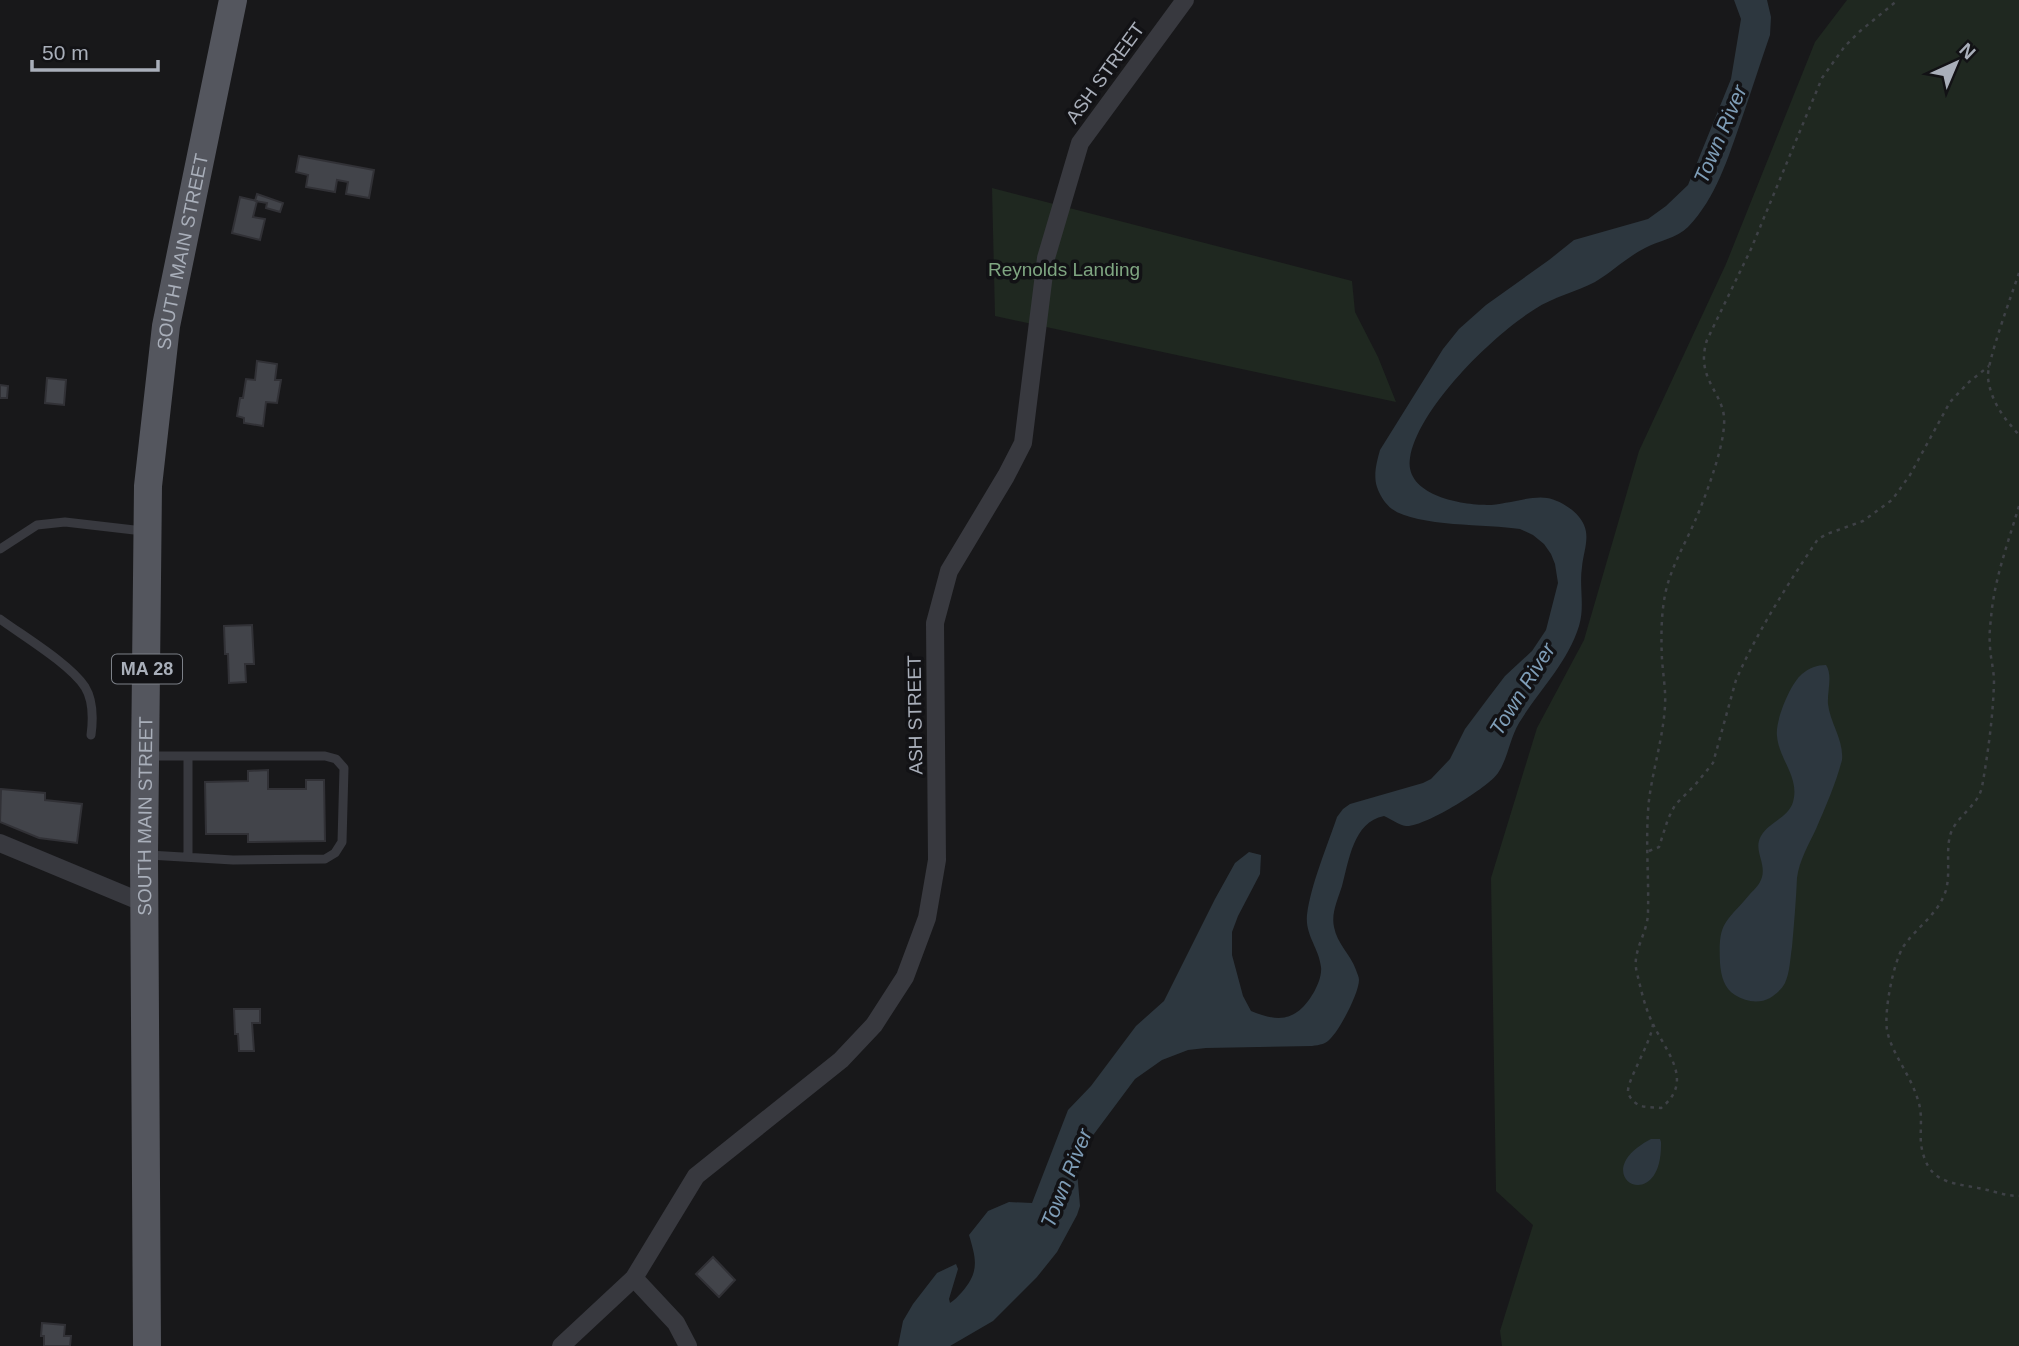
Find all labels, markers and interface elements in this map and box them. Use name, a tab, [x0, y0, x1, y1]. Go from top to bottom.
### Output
street label: ASH STREET	[1061, 18, 1149, 127]
scale bar	[32, 28, 158, 72]
north arrow	[1921, 28, 1991, 98]
text: N	[1955, 39, 1980, 63]
text: 50 m	[42, 41, 89, 64]
water label: Town River	[1689, 81, 1751, 186]
street label: SOUTH MAIN STREET	[153, 151, 212, 351]
park label: Reynolds Landing	[988, 259, 1140, 280]
water label: Town River	[1485, 638, 1560, 739]
road number: MA 28	[112, 654, 182, 684]
street label: ASH STREET	[903, 655, 927, 775]
street label: SOUTH MAIN STREET	[133, 716, 156, 916]
water label: Town River	[1036, 1124, 1097, 1231]

